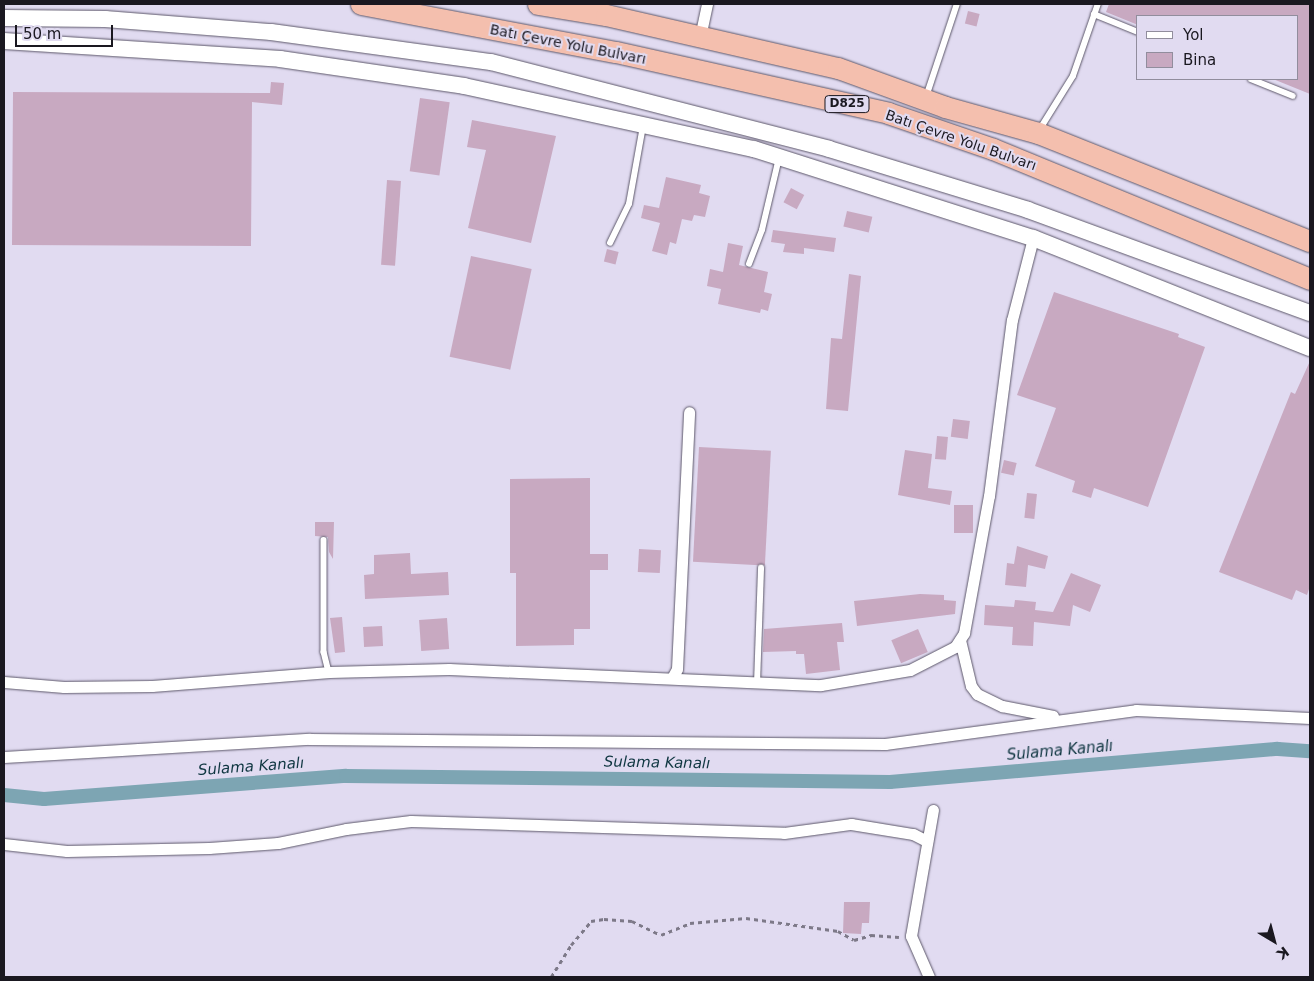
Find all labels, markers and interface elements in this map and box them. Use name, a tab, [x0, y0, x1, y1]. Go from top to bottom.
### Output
scale bar	[18, 15, 115, 47]
legend	[1136, 15, 1299, 80]
street label: Batı Çevre Yolu Bulvarı	[489, 21, 647, 67]
text: 50 m	[23, 25, 61, 43]
text: Yol	[1183, 26, 1204, 44]
text: Bina	[1183, 51, 1216, 69]
road number: D825	[823, 95, 871, 114]
street label: Batı Çevre Yolu Bulvarı	[883, 106, 1039, 174]
water label: Sulama Kanalı	[1006, 737, 1114, 765]
water label: Sulama Kanalı	[604, 753, 710, 773]
water label: Sulama Kanalı	[197, 754, 305, 780]
north arrow	[1249, 916, 1299, 966]
text: K	[1274, 943, 1292, 963]

